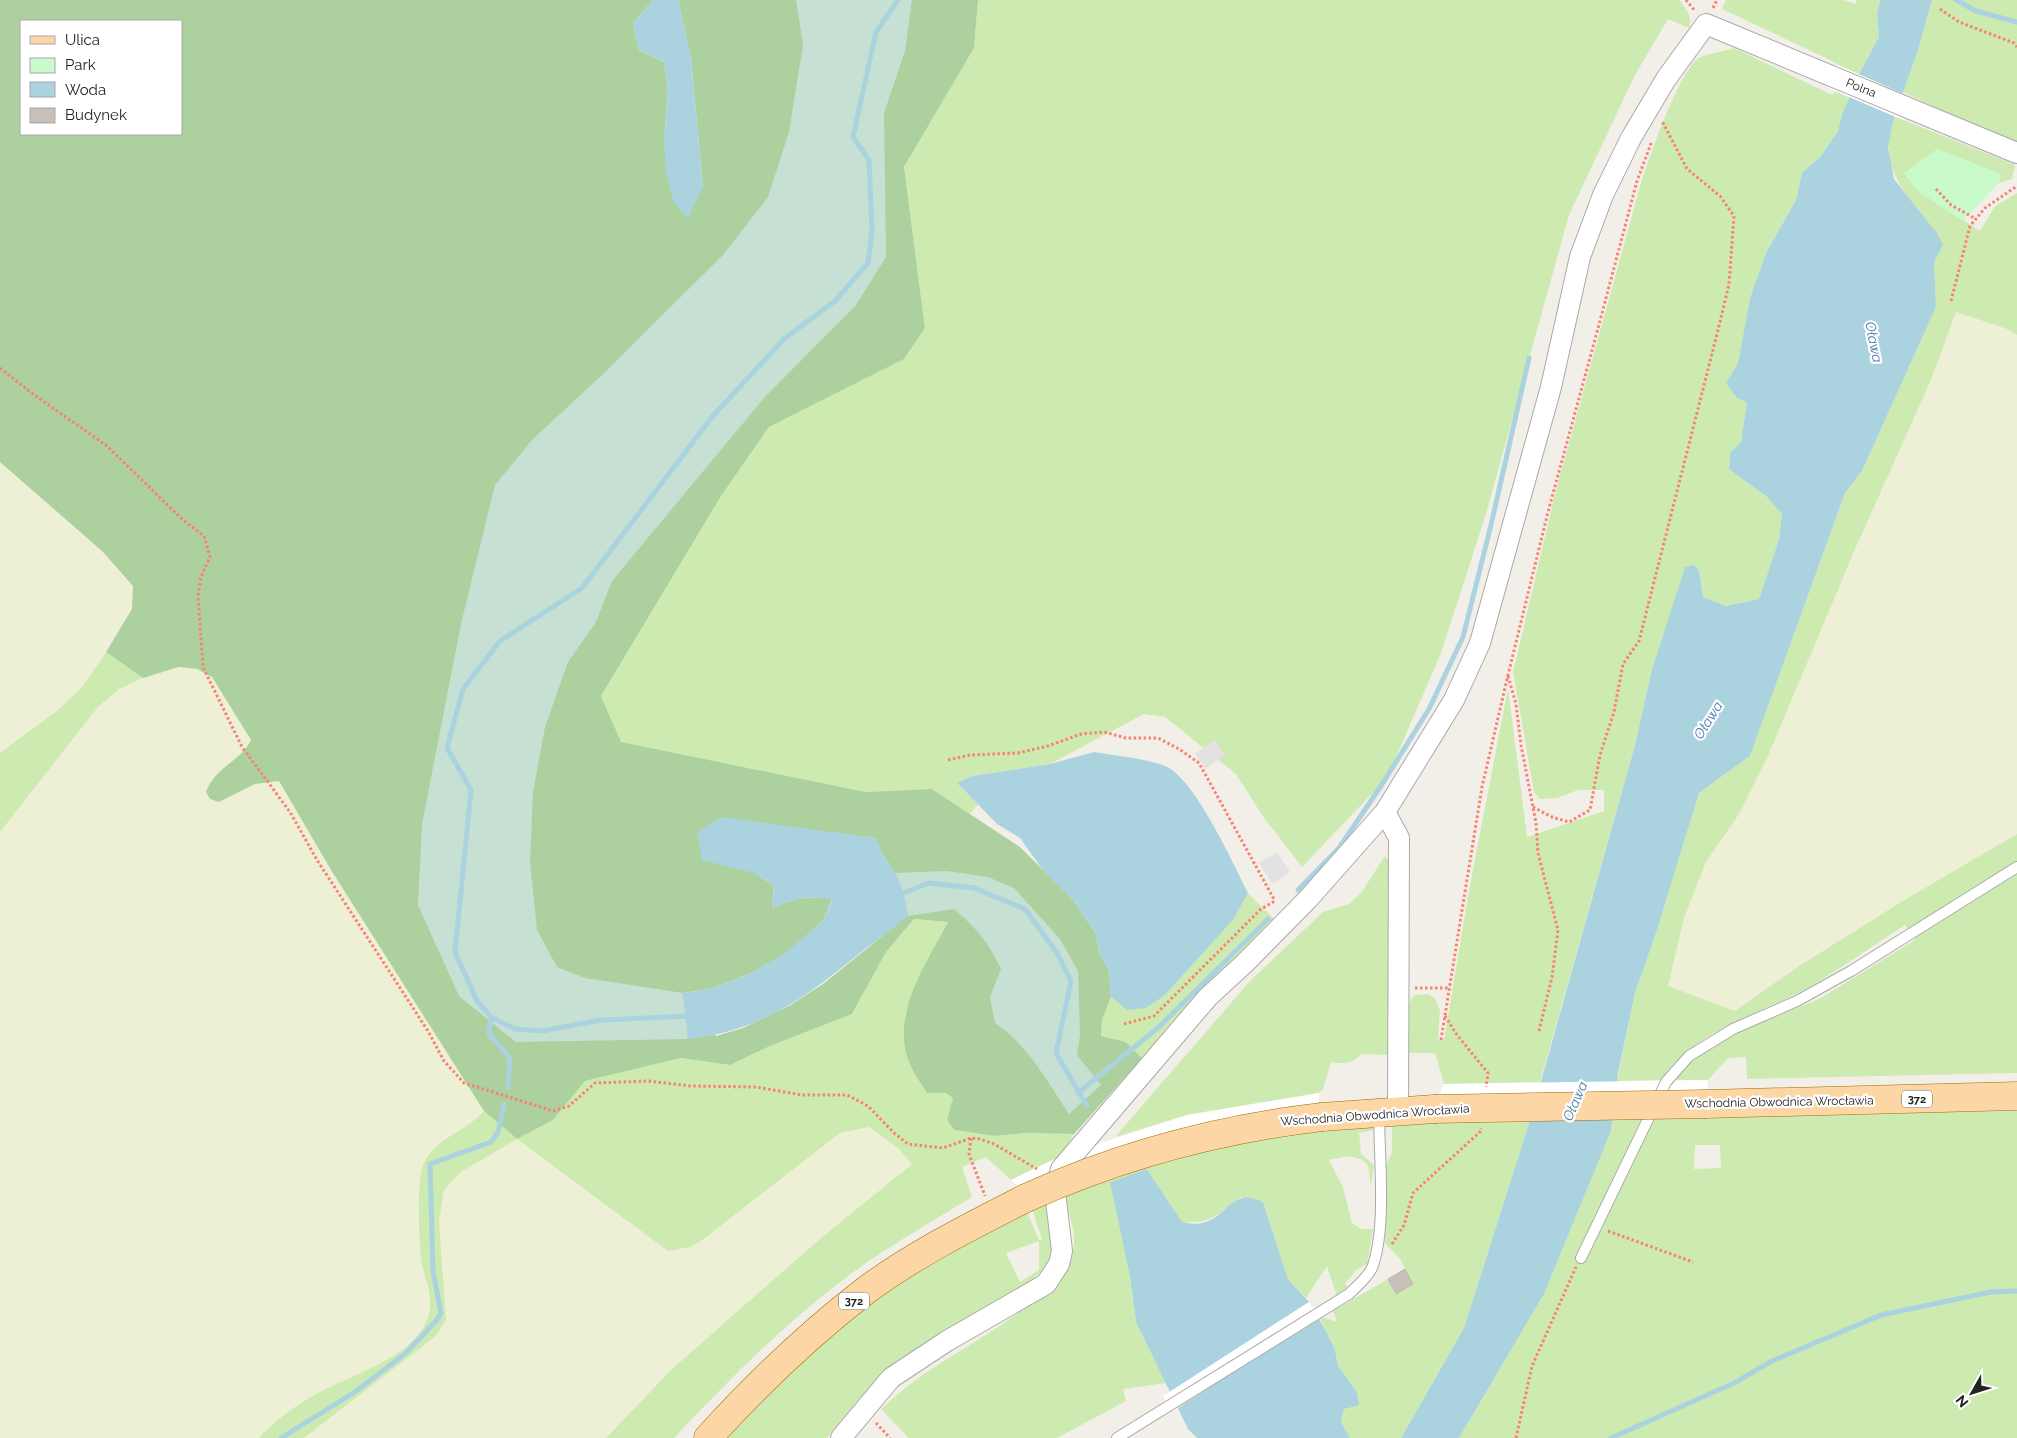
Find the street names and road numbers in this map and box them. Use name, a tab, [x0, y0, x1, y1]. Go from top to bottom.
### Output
street label: Polna	[1844, 76, 1878, 100]
road number: 372	[1902, 1090, 1932, 1108]
street label: Wschodnia Obwodnica Wrocławia	[1684, 1093, 1874, 1111]
street label: Wschodnia Obwodnica Wrocławia	[1280, 1101, 1470, 1129]
road number: 372	[839, 1292, 869, 1310]

